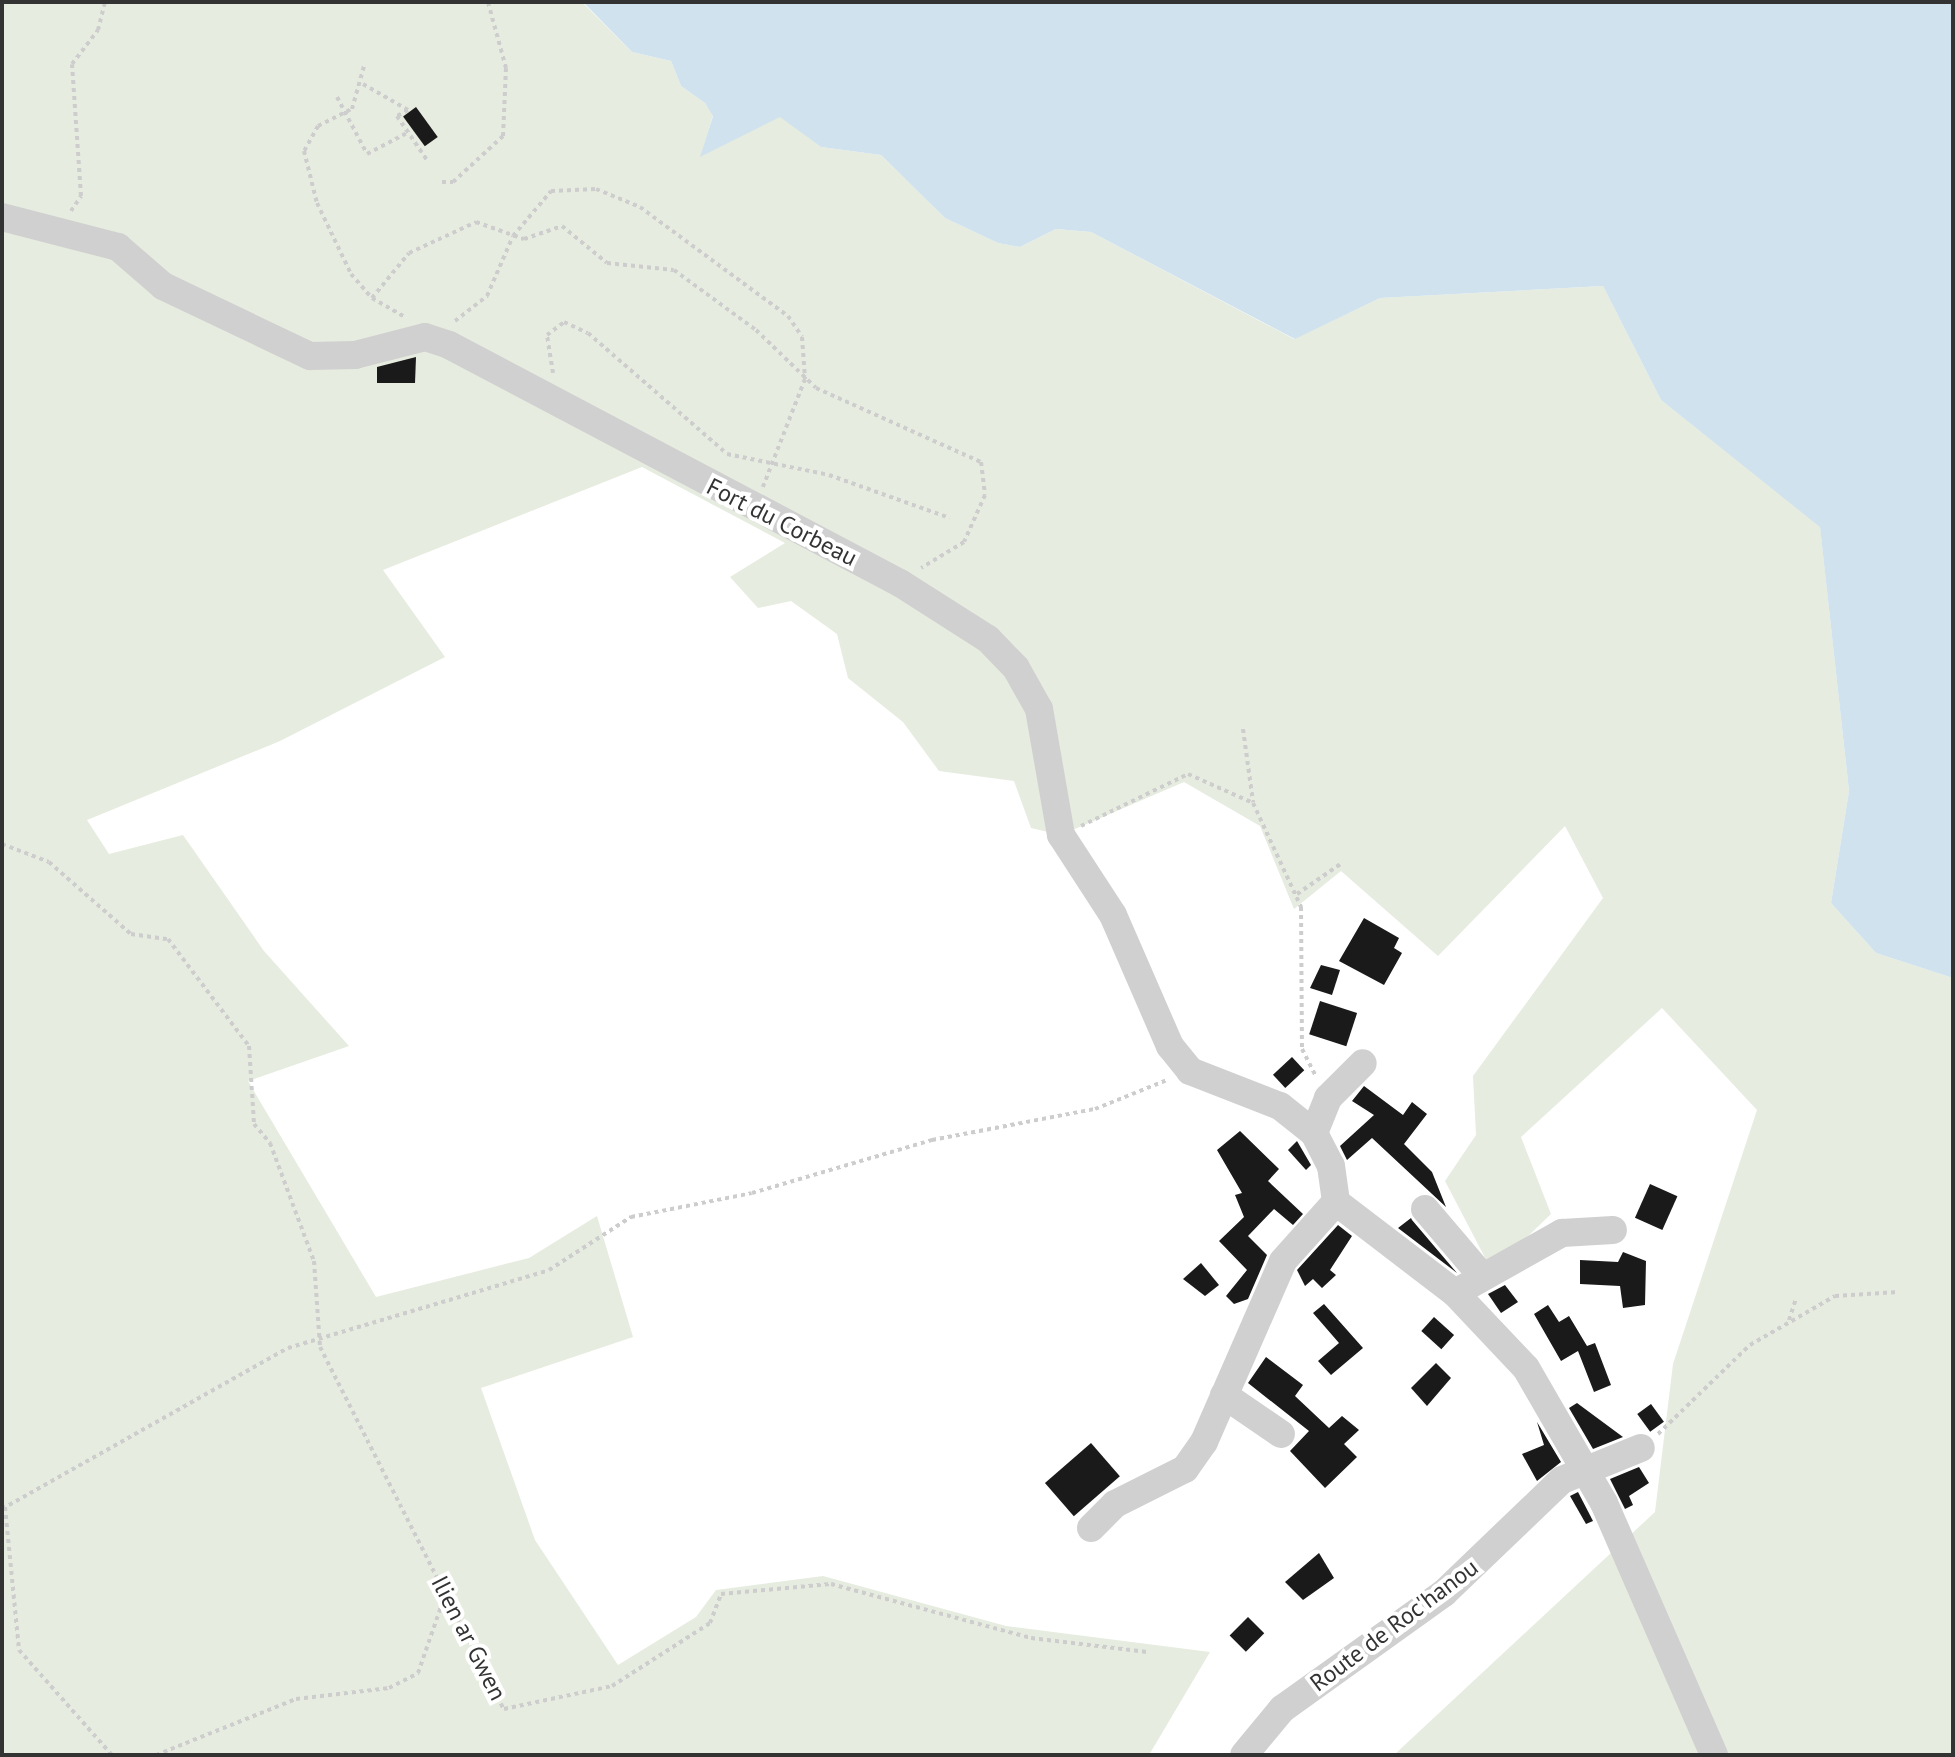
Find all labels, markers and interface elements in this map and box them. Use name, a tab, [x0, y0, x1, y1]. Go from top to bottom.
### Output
street label: Fort du Corbeau	[702, 472, 862, 572]
street label: Route de Roc'hanou	[1304, 1553, 1484, 1697]
street label: Ilien ar Gwen	[425, 1571, 513, 1705]

